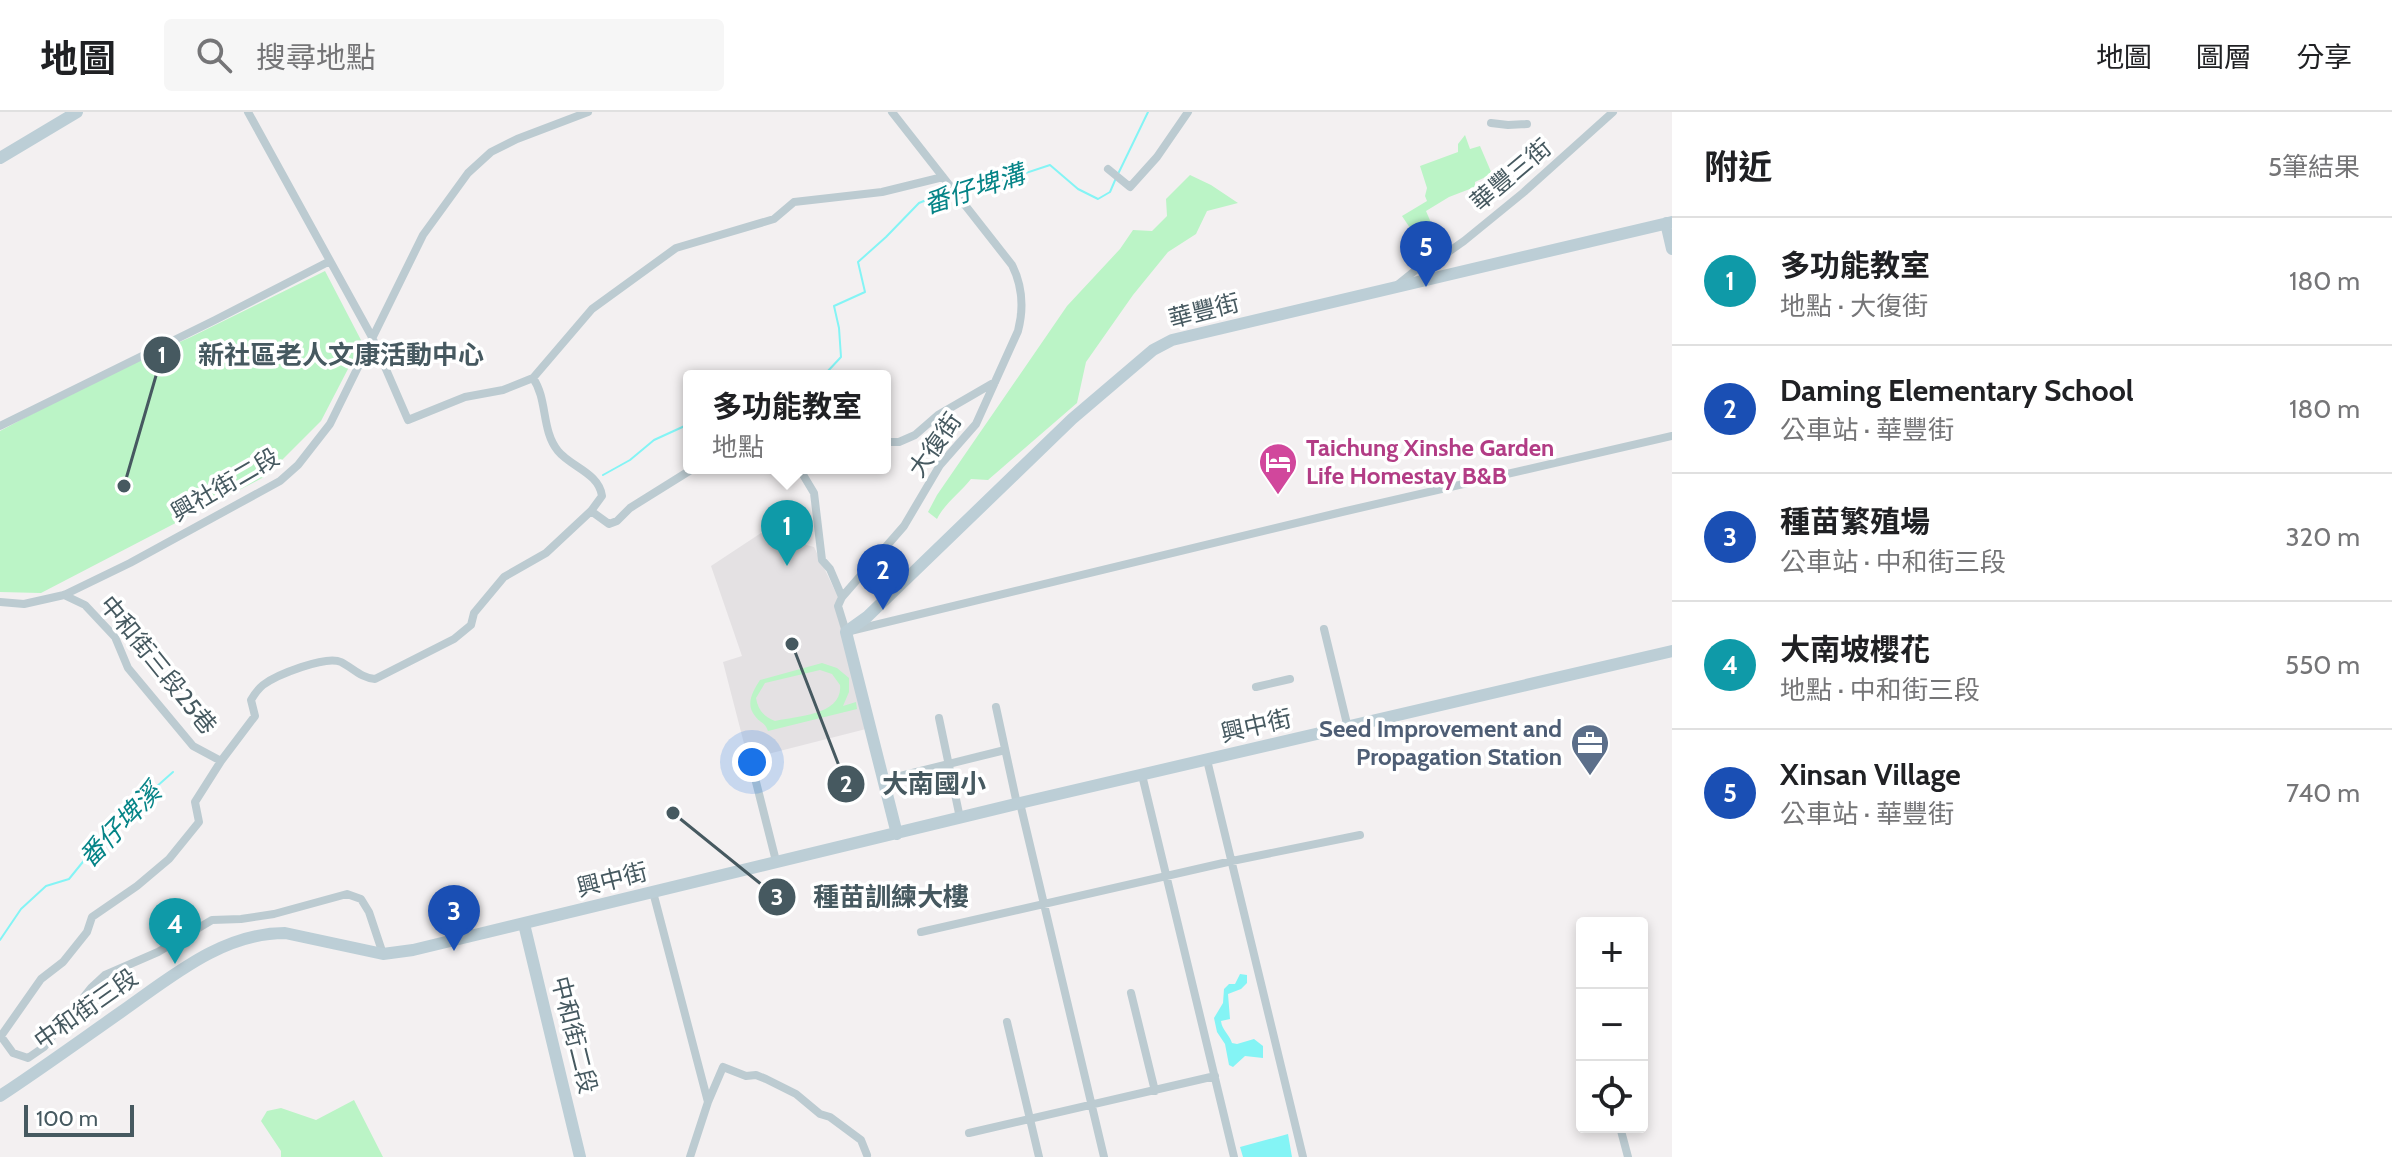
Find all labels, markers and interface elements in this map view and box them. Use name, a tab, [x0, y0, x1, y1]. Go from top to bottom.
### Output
search box	[164, 19, 724, 91]
icon: search	[192, 33, 236, 77]
text: 地圖	[40, 35, 116, 82]
text: 搜尋地點	[256, 39, 376, 76]
text: 地圖	[2096, 40, 2152, 74]
text: 圖層	[2196, 40, 2252, 74]
text: 分享	[2296, 40, 2352, 74]
street label: 華豐三街	[1465, 133, 1557, 217]
text: 附近	[1704, 146, 1772, 188]
text: 5筆結果	[2268, 151, 2360, 183]
water label: 番仔埤溝	[920, 156, 1032, 220]
pin: 5	[1400, 221, 1452, 287]
text: 多功能教室	[1780, 247, 1930, 284]
text: 1	[1725, 265, 1735, 297]
text: 180 m	[2289, 265, 2360, 297]
street label: 華豐街	[1165, 288, 1242, 333]
text: 地點 · 大復街	[1780, 290, 1928, 322]
callout: 新社區老人文康活動中心	[142, 330, 500, 380]
text: 新社區老人文康活動中心	[198, 339, 484, 371]
text: 1	[158, 340, 166, 369]
popup	[683, 370, 891, 474]
text: Daming Elementary School	[1780, 372, 2134, 409]
text: 多功能教室	[712, 388, 862, 425]
text: 2	[1723, 393, 1737, 425]
text: 180 m	[2289, 393, 2360, 425]
street label: 大復街	[902, 407, 967, 483]
text: 公車站 · 華豐街	[1780, 414, 1954, 446]
text: 地點	[712, 431, 764, 463]
place label: Taichung Xinshe Garden Life Homestay B&B	[1306, 433, 1554, 490]
hotel icon: Taichung Xinshe Garden Life Homestay B&B	[1257, 441, 1299, 496]
street label: 興社街二段	[166, 442, 284, 527]
pin: 1	[761, 500, 813, 566]
text: 種苗繁殖場	[1780, 503, 1930, 540]
text: 3	[1723, 521, 1737, 553]
text: 320 m	[2286, 521, 2360, 553]
pin: 2	[857, 544, 909, 610]
text: 公車站 · 中和街三段	[1780, 546, 2006, 578]
street label: 中和街三段25巷	[94, 590, 223, 740]
text: 大南坡櫻花	[1780, 631, 1930, 668]
text: 4	[1722, 649, 1738, 681]
text: 550 m	[2285, 649, 2360, 681]
text: 地點 · 中和街三段	[1780, 674, 1980, 706]
street label: 興中街	[1218, 703, 1294, 748]
place label: Seed Improvement and Propagation Station	[1319, 714, 1562, 771]
office icon: Seed Improvement and Propagation Station	[1569, 722, 1611, 777]
your location	[732, 742, 772, 782]
text: Xinsan Village	[1780, 756, 1961, 793]
callout: 大南國小	[826, 759, 1002, 809]
text: 大南國小	[882, 768, 986, 800]
text: 2	[840, 769, 852, 798]
water label: 番仔埤溪	[72, 774, 170, 874]
text: 5	[1723, 777, 1737, 809]
text: 740 m	[2286, 777, 2360, 809]
text: 公車站 · 華豐街	[1780, 798, 1954, 830]
street label: 興中街	[573, 857, 650, 902]
callout: 種苗訓練大樓	[757, 872, 985, 922]
text: 種苗訓練大樓	[813, 881, 969, 913]
text: 3	[771, 882, 783, 911]
pin: 3	[428, 885, 480, 951]
pin: 4	[149, 898, 201, 964]
map controls	[1576, 917, 1648, 1133]
button: +	[1576, 917, 1648, 989]
street label: 中和街三段	[28, 962, 143, 1055]
street label: 中和街二段	[546, 973, 603, 1097]
button: −	[1576, 989, 1648, 1061]
button: locate	[1576, 1061, 1648, 1133]
scale bar	[24, 1101, 134, 1137]
text: 100 m	[36, 1105, 98, 1132]

